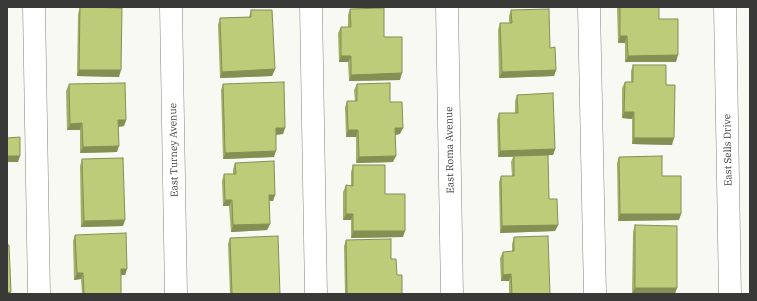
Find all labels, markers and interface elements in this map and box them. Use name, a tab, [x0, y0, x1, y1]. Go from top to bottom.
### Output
street label: East Turney Avenue	[167, 103, 181, 197]
street label: East Roma Avenue	[443, 106, 457, 194]
street label: East Sells Drive	[721, 114, 735, 186]

